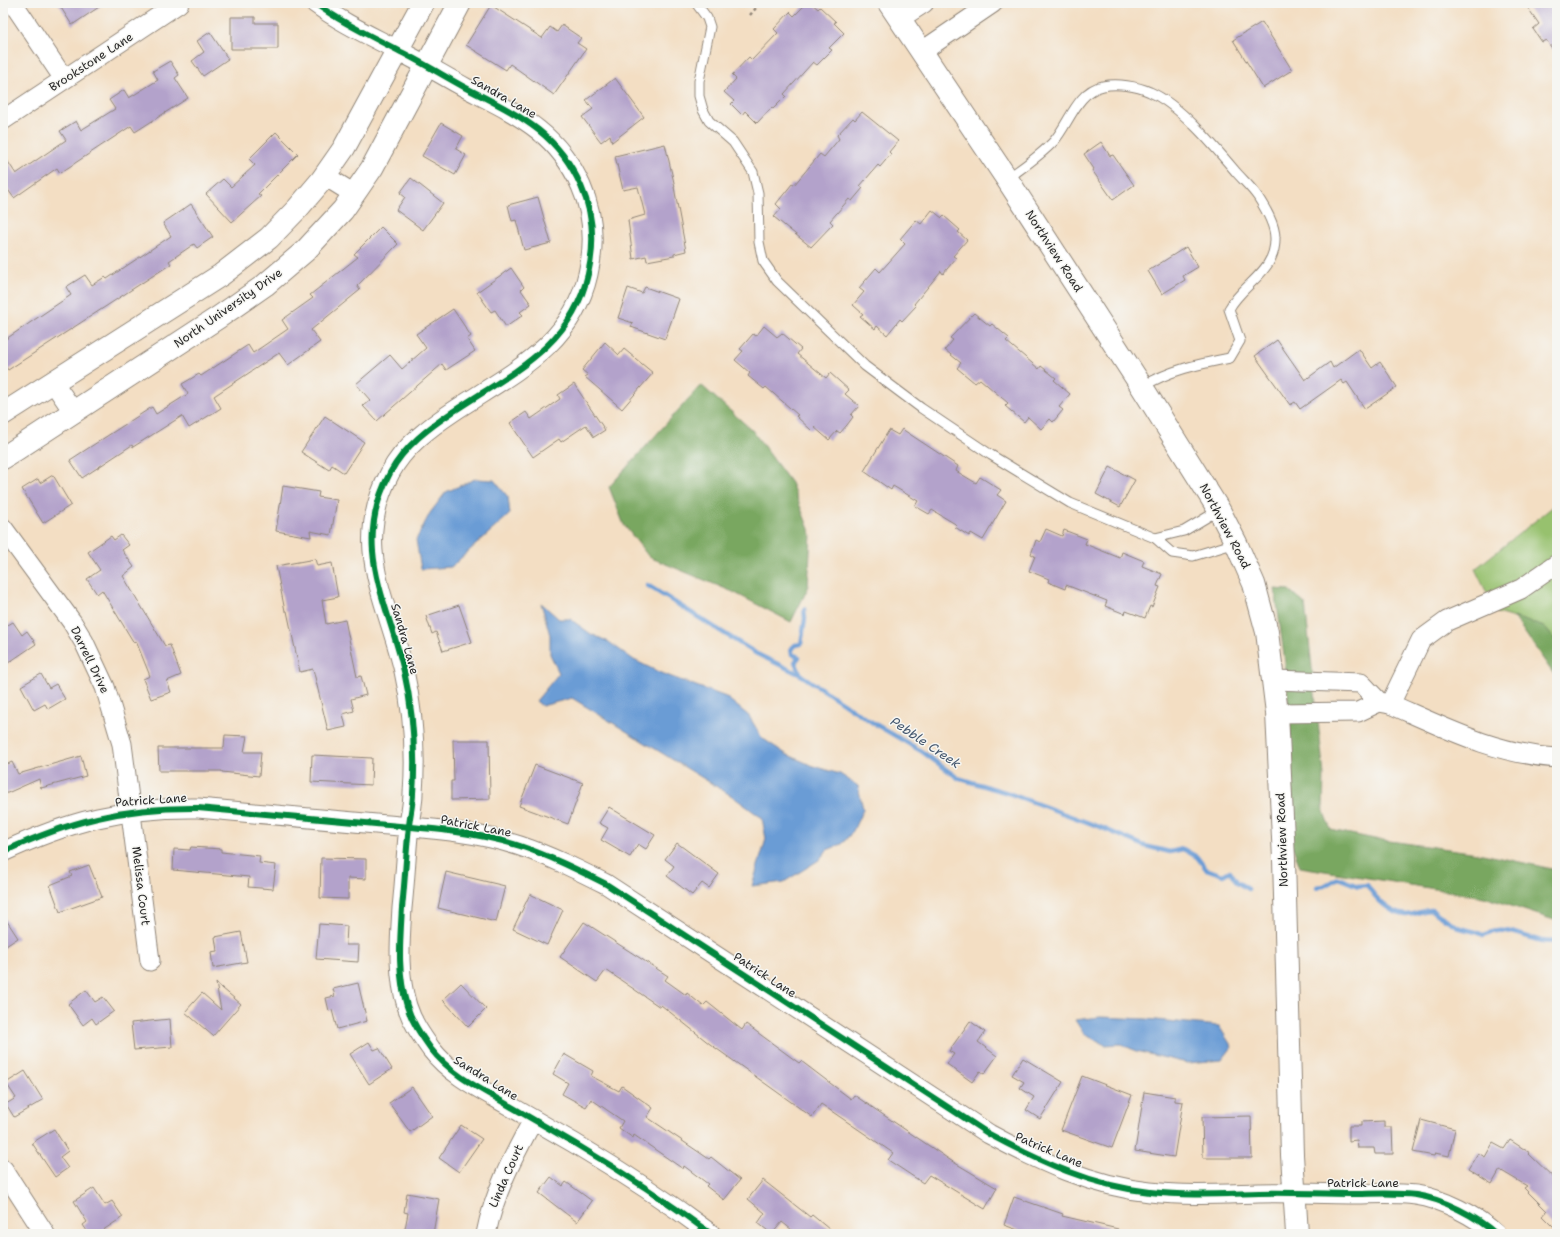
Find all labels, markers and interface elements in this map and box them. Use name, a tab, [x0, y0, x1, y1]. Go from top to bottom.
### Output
street label: Brookstone Lane	[46, 29, 136, 95]
street label: Sandra Lane	[468, 72, 540, 122]
street label: Northview Road	[1022, 207, 1087, 295]
street label: North University Drive	[171, 264, 286, 352]
street label: Northview Road	[1196, 480, 1254, 572]
street label: Sandra Lane	[387, 602, 423, 677]
street label: Darrell Drive	[67, 624, 113, 696]
water label: Pebble Creek	[887, 713, 965, 772]
street label: Patrick Lane	[115, 789, 188, 810]
street label: Northview Road	[1272, 792, 1292, 888]
street label: Patrick Lane	[439, 811, 513, 841]
street label: Melissa Court	[128, 846, 154, 926]
street label: Patrick Lane	[730, 949, 800, 1001]
street label: Sandra Lane	[451, 1052, 521, 1104]
street label: Patrick Lane	[1013, 1129, 1085, 1172]
street label: Linda Court	[485, 1142, 527, 1210]
street label: Patrick Lane	[1327, 1175, 1399, 1191]

